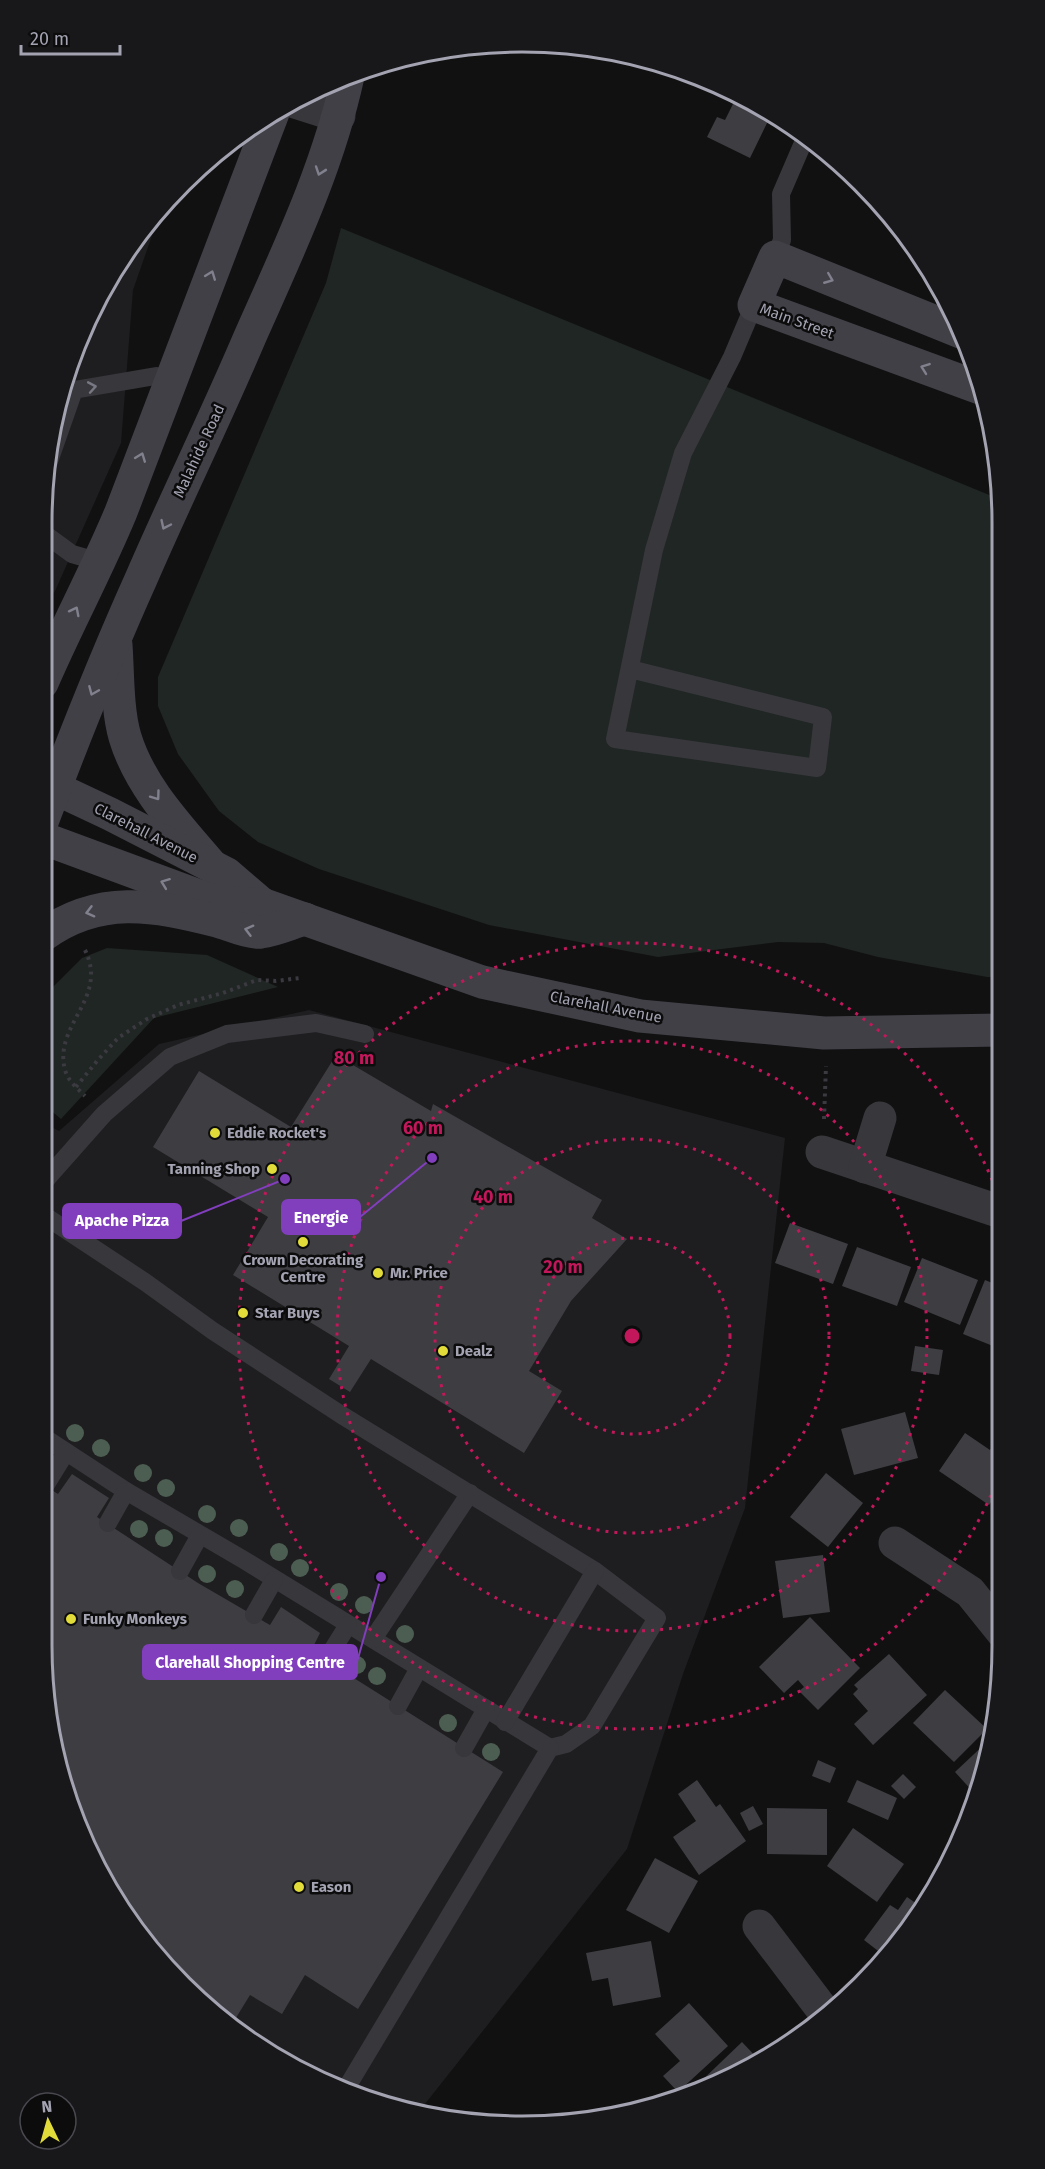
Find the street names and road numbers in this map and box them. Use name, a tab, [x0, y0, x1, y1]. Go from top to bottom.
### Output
street label: Main Street	[757, 299, 837, 343]
street label: Malahide Road	[170, 401, 228, 501]
street label: Clarehall Avenue	[91, 799, 201, 867]
street label: Clarehall Avenue	[549, 987, 663, 1027]

